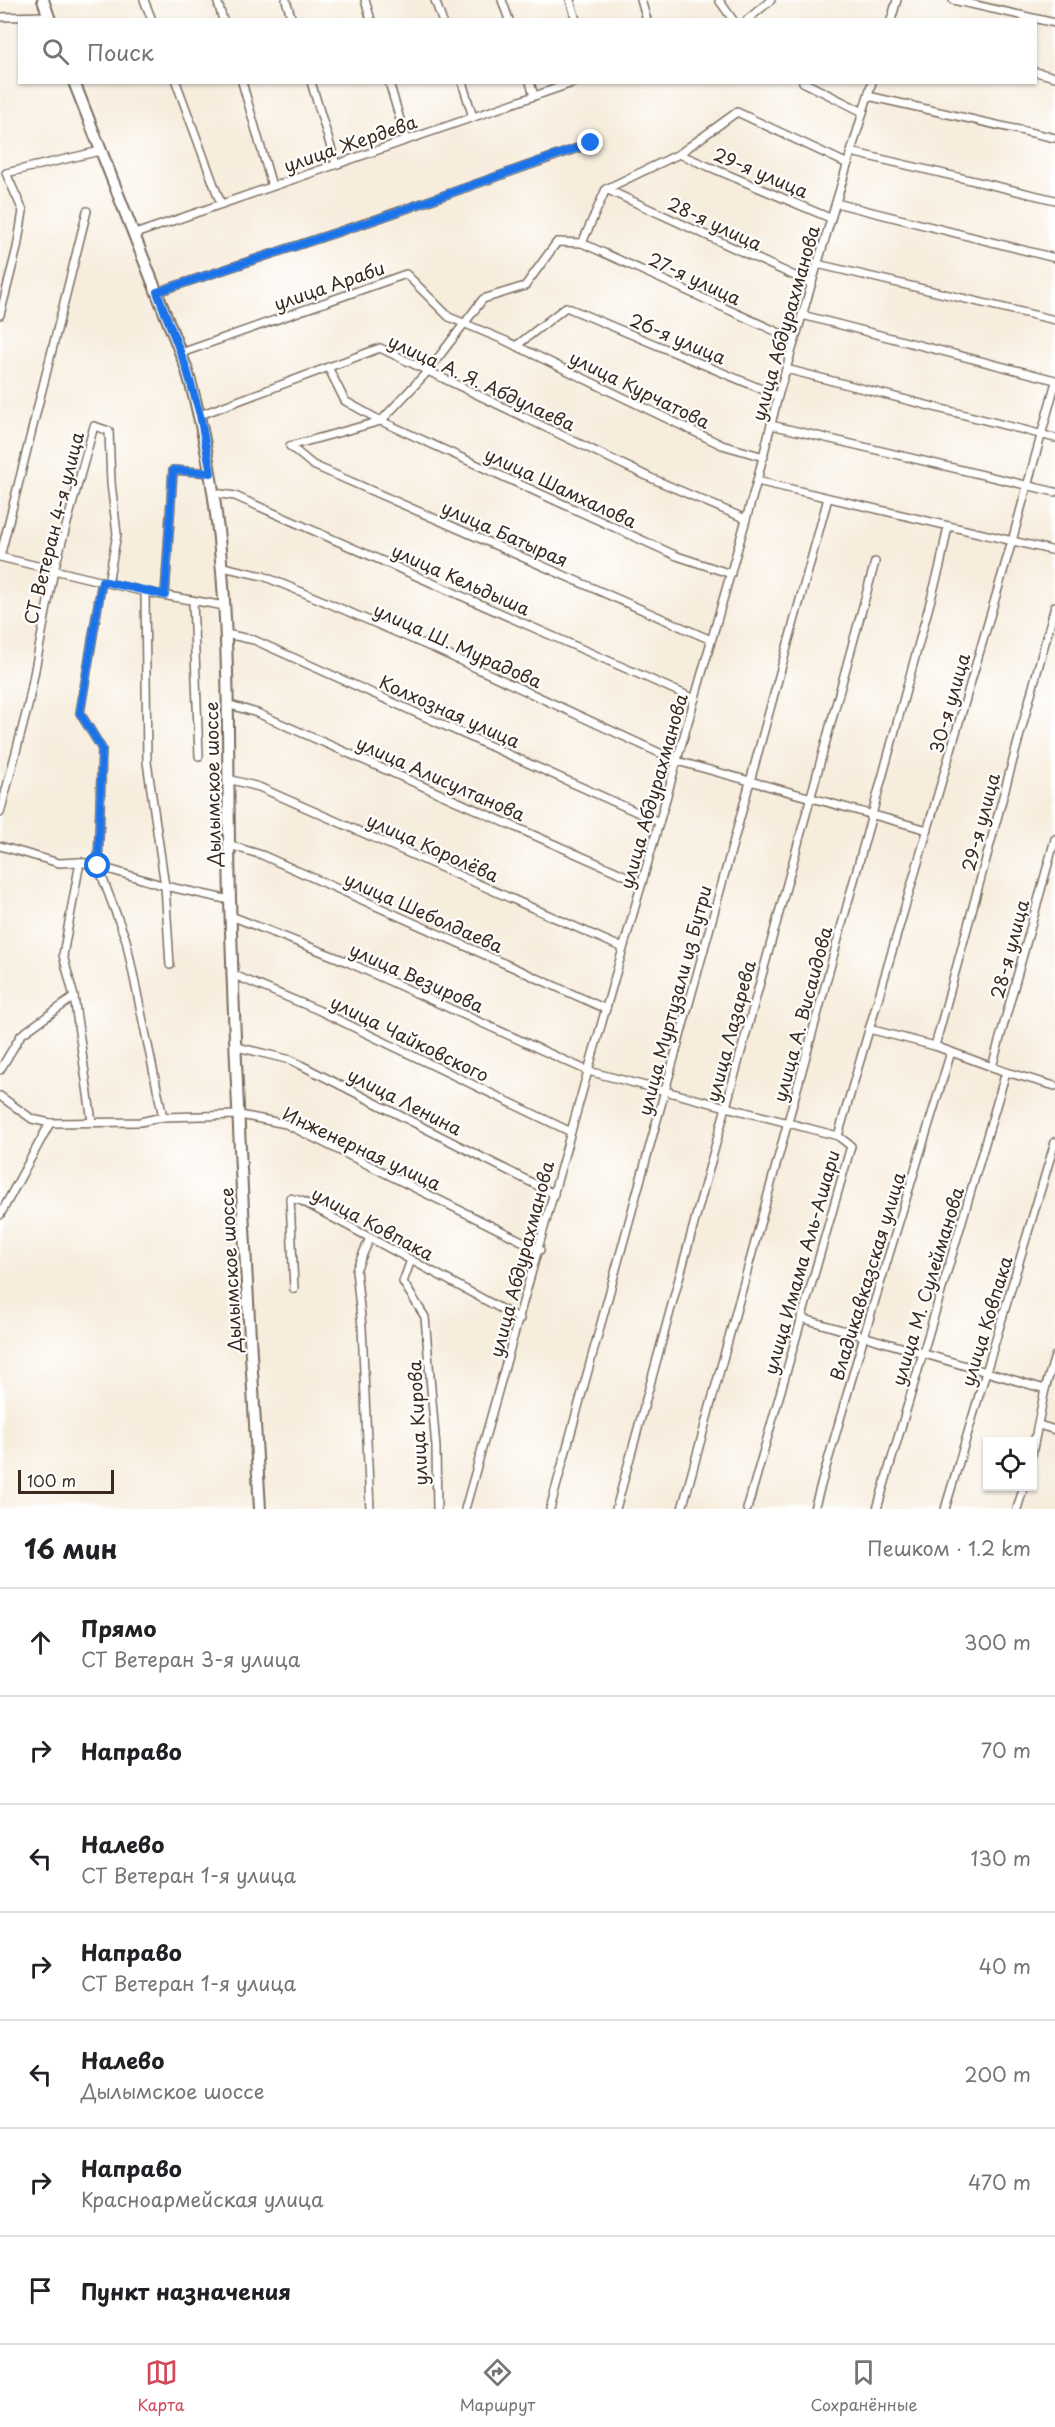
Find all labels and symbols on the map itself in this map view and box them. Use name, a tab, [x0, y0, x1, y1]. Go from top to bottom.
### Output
street label: улица Жердева	[280, 107, 421, 178]
route end	[577, 129, 603, 155]
street label: 29-я улица	[709, 140, 813, 204]
street label: 28-я улица	[663, 189, 767, 257]
street label: улица Абдурахманова	[744, 221, 826, 424]
street label: 27-я улица	[644, 245, 746, 312]
street label: улица Араби	[270, 253, 388, 317]
street label: 26-я улица	[626, 306, 731, 371]
street label: улица А. Я. Абдулаева	[384, 327, 581, 438]
street label: улица Курчатова	[565, 343, 716, 435]
street label: СТ Ветеран 4-я улица	[16, 428, 90, 627]
street label: улица Шамхалова	[480, 440, 642, 534]
street label: улица Батырая	[437, 493, 573, 573]
street label: улица Кельдыша	[387, 536, 535, 622]
street label: улица Ш. Мурадова	[369, 596, 547, 695]
street label: 30-я улица	[922, 649, 976, 756]
street label: Колхозная улица	[375, 668, 525, 754]
street label: улица Абдурахманова	[612, 689, 694, 892]
street label: Дылымское шоссе	[197, 701, 227, 868]
street label: улица Алисултанова	[352, 729, 530, 828]
street label: 29-я улица	[954, 769, 1006, 874]
street label: улица Королёва	[363, 806, 504, 889]
route start	[84, 852, 110, 878]
street label: улица Шеболдаева	[340, 865, 508, 959]
street label: улица Муртузали из Бутри	[630, 882, 718, 1118]
street label: 28-я улица	[983, 896, 1035, 1002]
street label: улица А. Висаидова	[766, 922, 839, 1105]
street label: улица Везирова	[346, 935, 489, 1019]
street label: улица Лазарева	[698, 956, 762, 1105]
street label: улица Чайковского	[326, 988, 494, 1088]
street label: улица Ленина	[343, 1061, 467, 1142]
street label: Инженерная улица	[278, 1099, 446, 1197]
street label: улица Имама Аль-Ашари	[756, 1147, 846, 1377]
street label: улица Абдурахманова	[482, 1157, 560, 1360]
street label: Владикавказская улица	[822, 1168, 912, 1383]
street label: улица Ковпака	[307, 1179, 440, 1267]
street label: улица М. Сулейманова	[884, 1183, 970, 1389]
street label: Дылымское шоссе	[212, 1187, 248, 1354]
street label: улица Ковпака	[953, 1252, 1019, 1390]
street label: улица Кирова	[400, 1359, 434, 1486]
scale bar	[18, 1467, 114, 1494]

